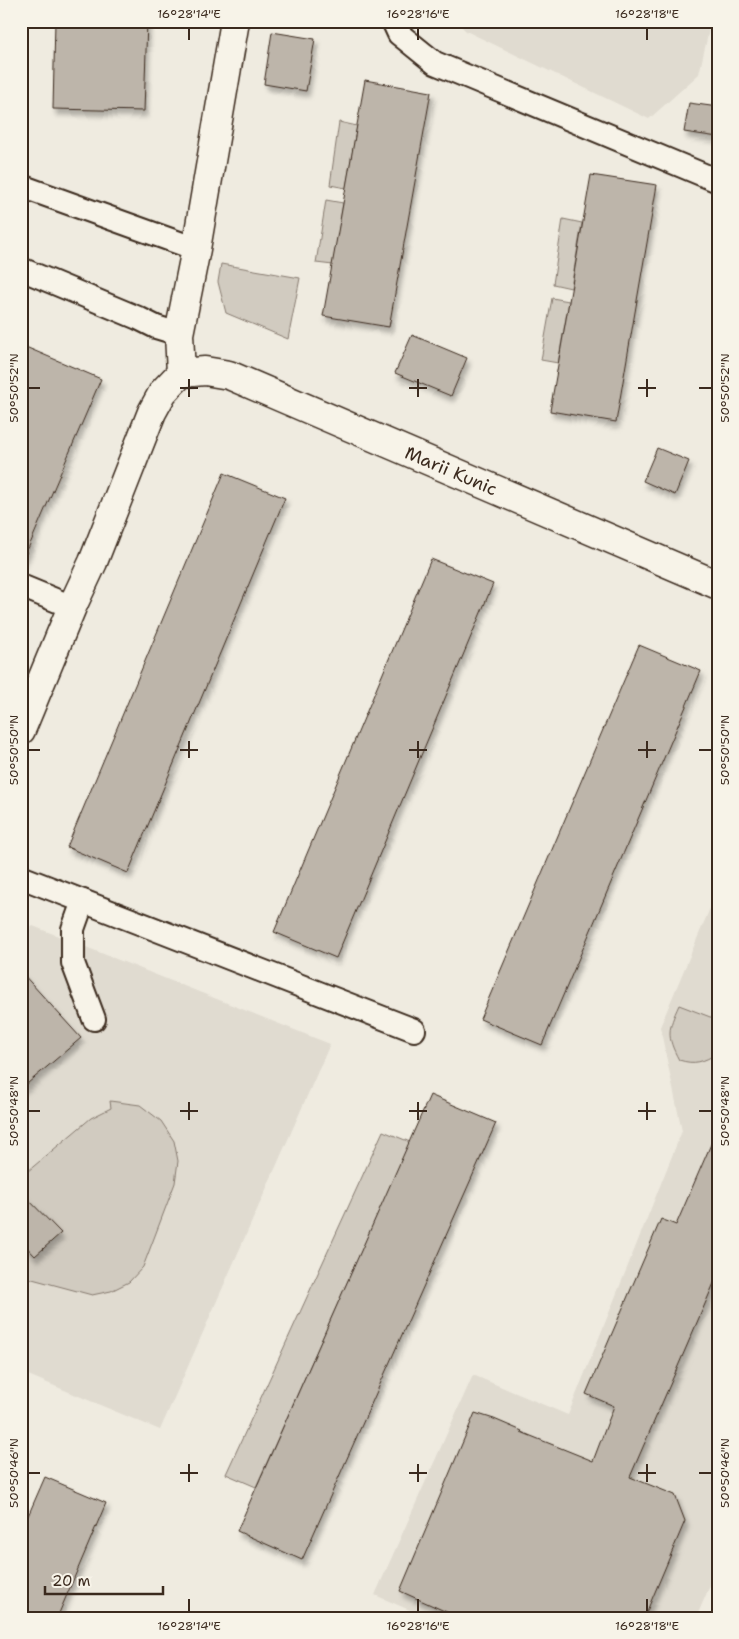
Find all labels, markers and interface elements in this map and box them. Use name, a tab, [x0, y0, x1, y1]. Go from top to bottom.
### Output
text: 16°28'14"E	[157, 6, 221, 22]
text: 16°28'16"E	[386, 6, 450, 22]
text: 16°28'18"E	[615, 6, 679, 22]
text: 50°50'52"N	[6, 353, 22, 423]
text: 50°50'52"N	[717, 353, 733, 423]
street label: Marii Kunic	[401, 441, 501, 501]
text: 50°50'50"N	[6, 715, 22, 785]
text: 50°50'50"N	[717, 715, 733, 785]
text: 50°50'48"N	[6, 1076, 22, 1146]
text: 50°50'48"N	[717, 1076, 733, 1146]
text: 50°50'46"N	[6, 1438, 22, 1508]
text: 50°50'46"N	[717, 1438, 733, 1508]
scale bar	[45, 1564, 162, 1596]
text: 20 m	[52, 1571, 91, 1591]
text: 16°28'14"E	[157, 1618, 221, 1634]
text: 16°28'16"E	[386, 1618, 450, 1634]
text: 16°28'18"E	[615, 1618, 679, 1634]

